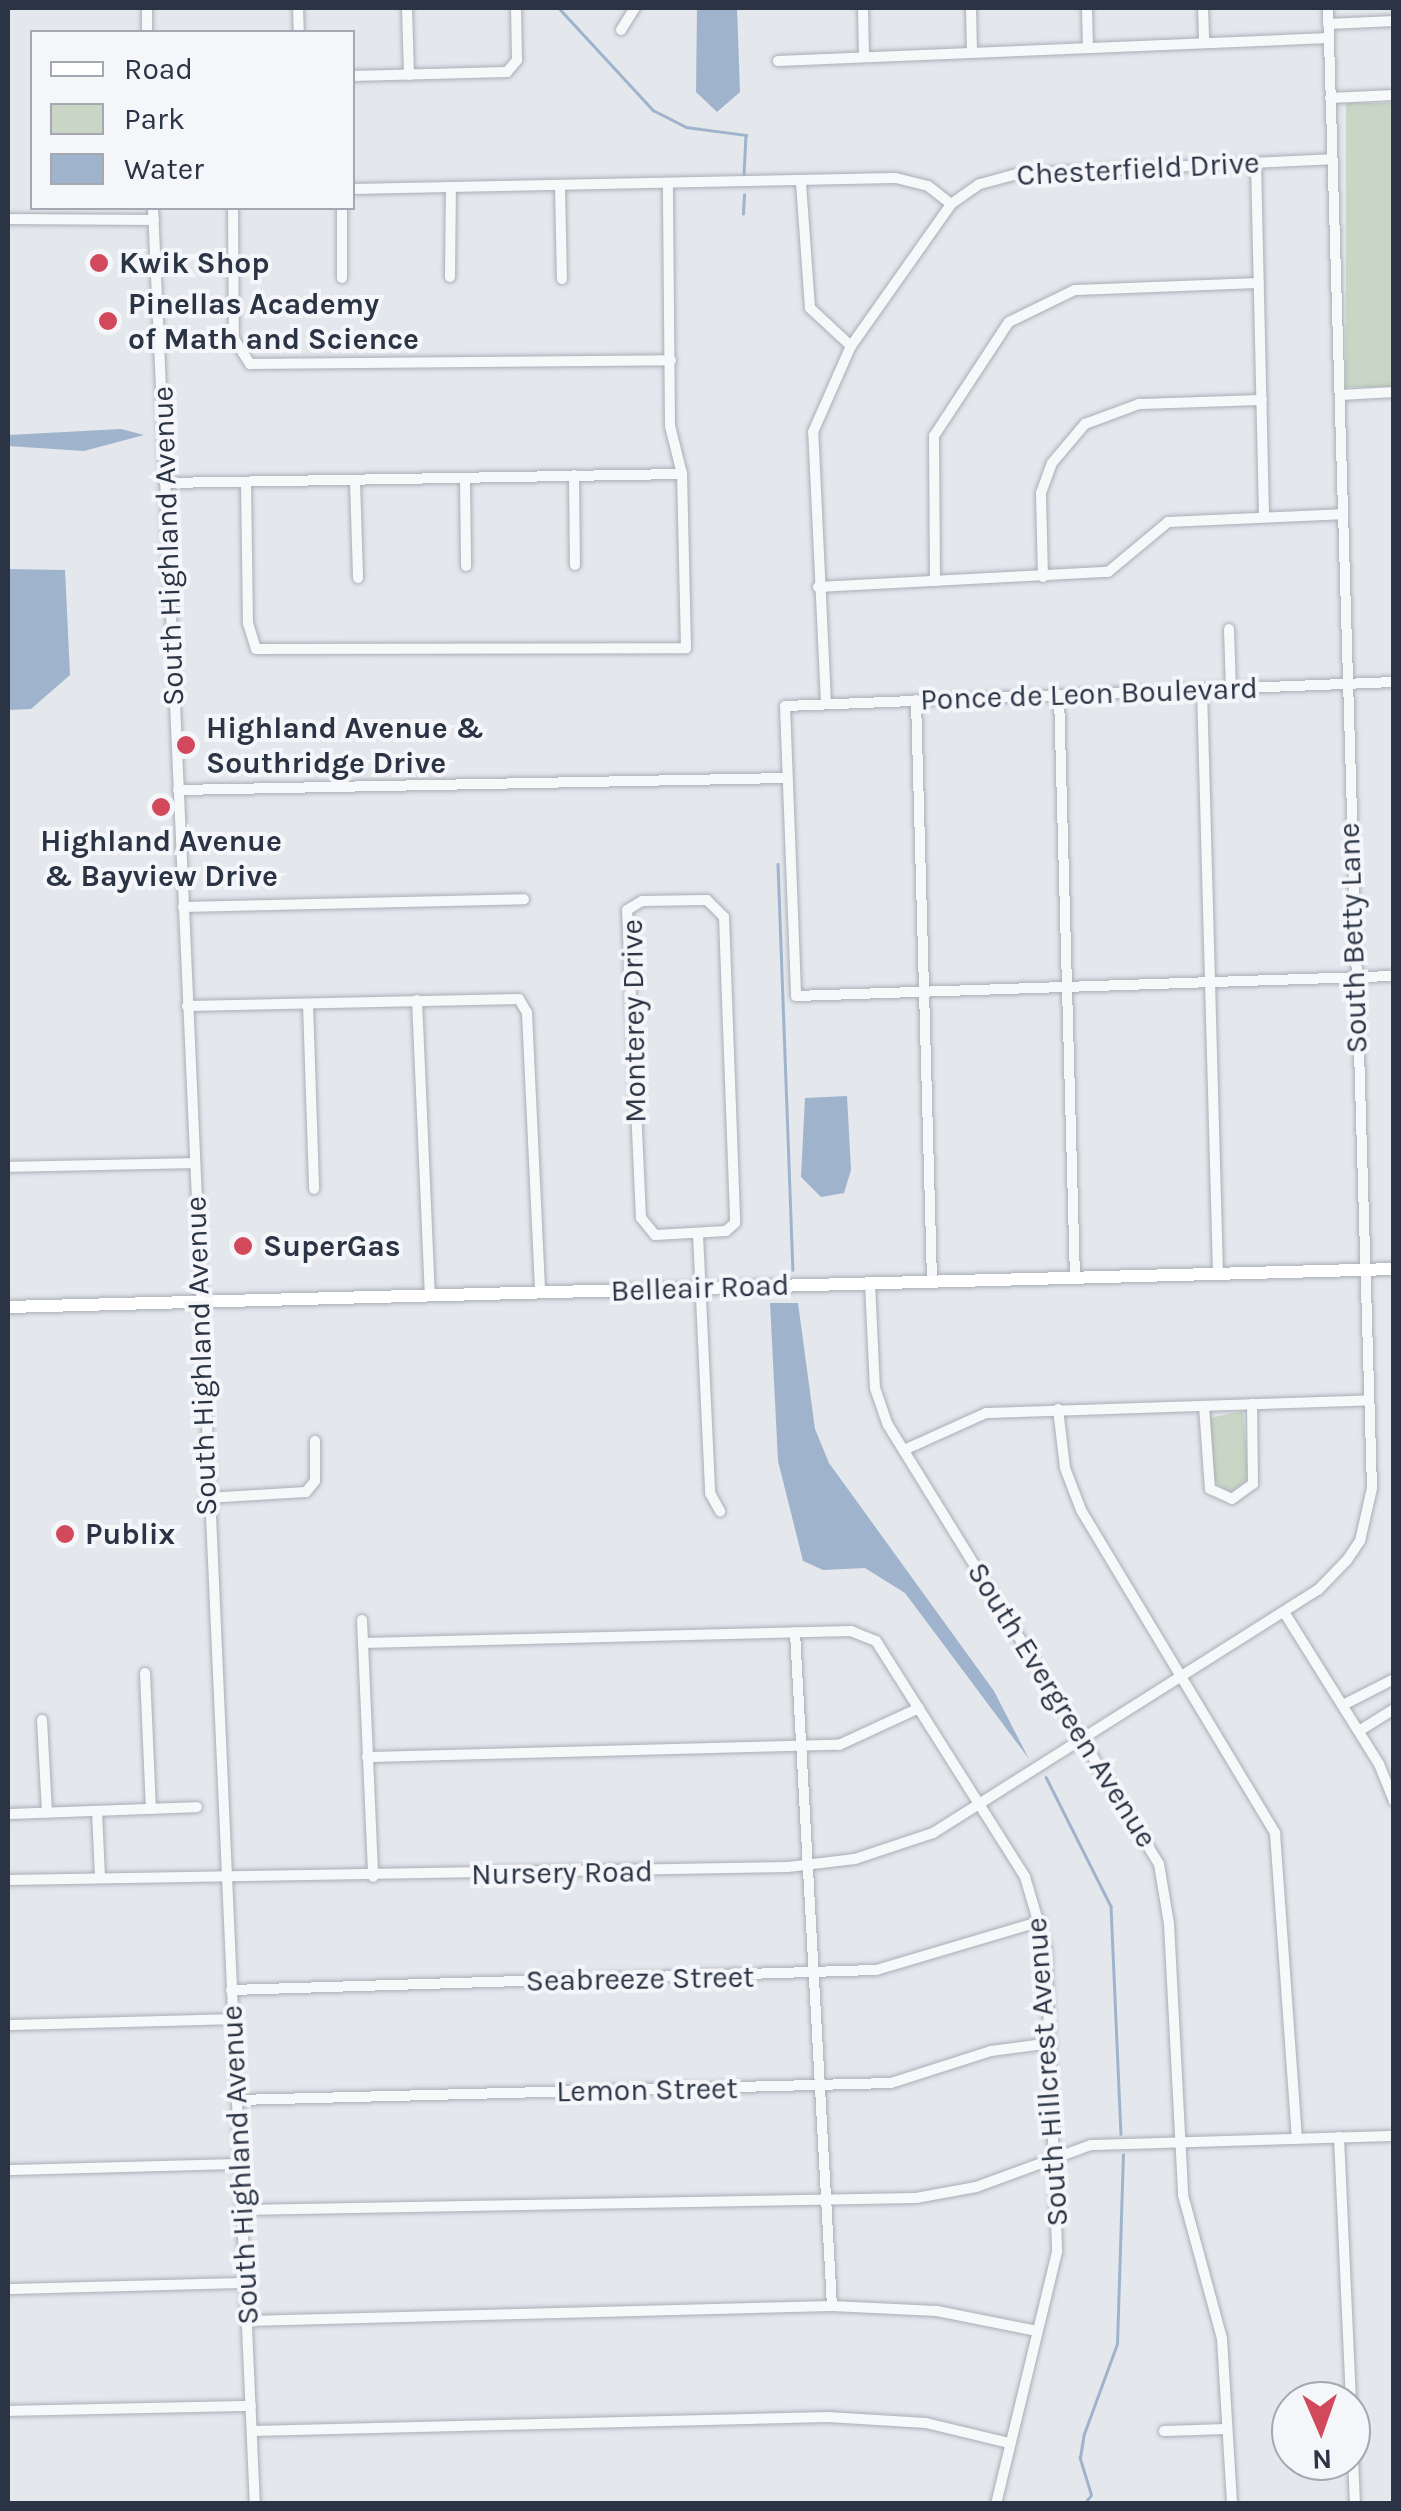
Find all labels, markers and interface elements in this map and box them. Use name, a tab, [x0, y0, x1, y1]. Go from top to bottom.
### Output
legend	[30, 30, 355, 210]
text: Road	[124, 51, 193, 87]
text: Park	[124, 101, 185, 137]
street label: Chesterfield Drive	[1016, 145, 1260, 193]
text: Water	[124, 151, 204, 187]
place label: Kwik Shop	[119, 245, 270, 281]
marker: Kwik Shop	[88, 252, 110, 274]
place label: Pinellas Academy of Math and Science	[128, 286, 419, 356]
marker: Pinellas Academy of Math and Science	[97, 310, 119, 332]
street label: South Highland Avenue	[144, 386, 192, 706]
street label: Ponce de Leon Boulevard	[920, 670, 1258, 718]
place label: Highland Avenue & Southridge Drive	[206, 710, 484, 780]
marker: Highland Avenue & Southridge Drive	[175, 734, 197, 756]
marker: Highland Avenue & Bayview Drive	[150, 796, 172, 818]
street label: South Betty Lane	[1331, 822, 1375, 1054]
place label: Highland Avenue & Bayview Drive	[40, 823, 282, 894]
street label: Monterey Drive	[614, 919, 654, 1123]
street label: South Highland Avenue	[177, 1196, 225, 1516]
place label: SuperGas	[263, 1228, 401, 1264]
marker: SuperGas	[232, 1235, 254, 1257]
street label: Belleair Road	[610, 1267, 790, 1309]
place label: Publix	[85, 1516, 175, 1552]
marker: Publix	[54, 1523, 76, 1545]
street label: South Evergreen Avenue	[959, 1556, 1165, 1854]
street label: Nursery Road	[471, 1853, 653, 1893]
street label: South Hillcrest Avenue	[1018, 1916, 1076, 2228]
street label: Seabreeze Street	[525, 1959, 755, 1999]
street label: South Highland Avenue	[214, 2004, 266, 2326]
street label: Lemon Street	[556, 2070, 738, 2110]
north arrow	[1271, 2381, 1371, 2481]
text: N	[1311, 2443, 1333, 2476]

